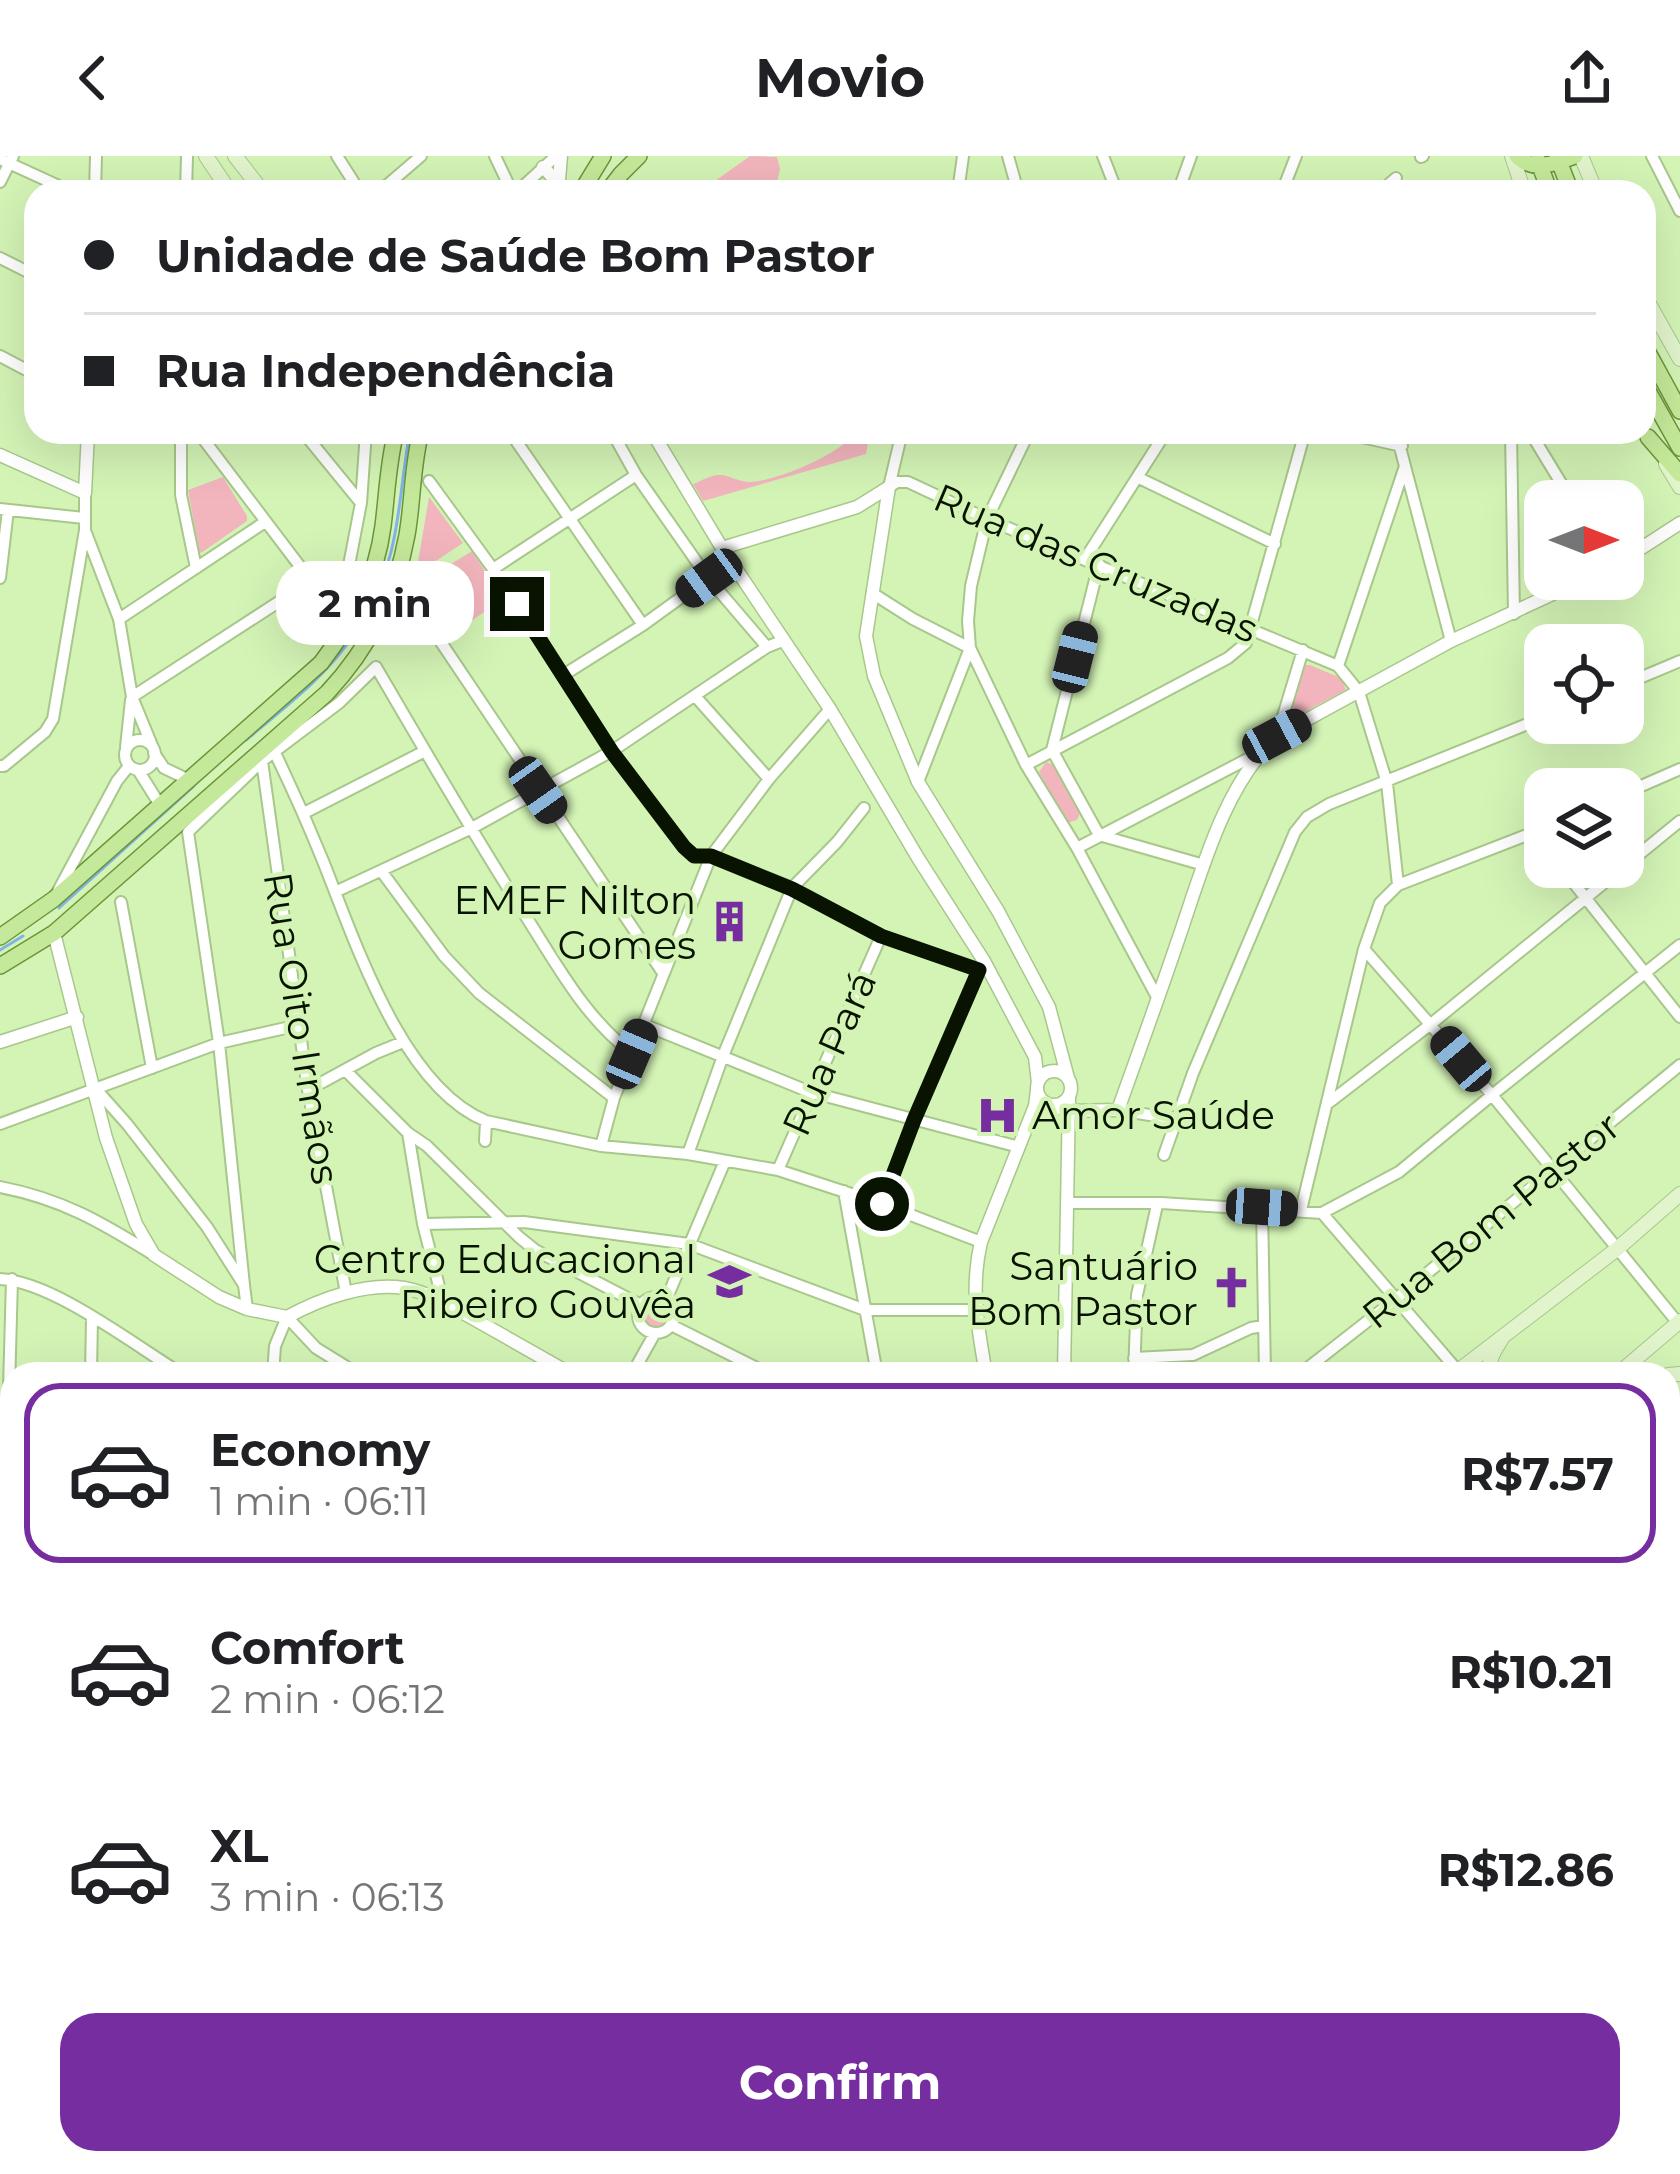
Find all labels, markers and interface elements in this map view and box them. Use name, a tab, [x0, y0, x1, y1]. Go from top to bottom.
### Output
icon: back	[60, 45, 126, 111]
text: Movio	[755, 45, 925, 111]
icon: share	[1554, 45, 1620, 111]
text: Unidade de Saúde Bom Pastor	[156, 228, 875, 283]
text: Rua Independência	[156, 343, 615, 398]
street label: Rua das Cruzadas	[927, 473, 1265, 653]
north arrow	[1524, 480, 1644, 600]
map controls	[1524, 480, 1644, 888]
car	[669, 542, 749, 614]
callout: 2 min	[277, 562, 475, 646]
route end	[490, 577, 544, 631]
text: 2 min	[318, 579, 432, 627]
car	[1049, 618, 1101, 696]
button: locate	[1524, 624, 1644, 744]
car	[1237, 703, 1317, 769]
car	[503, 750, 573, 830]
button: layers	[1524, 768, 1644, 888]
street label: Rua Oito Irmãos	[254, 869, 350, 1187]
place label: EMEF Nilton Gomes	[453, 876, 696, 969]
building icon: EMEF Nilton Gomes	[707, 899, 753, 945]
street label: Rua Pará	[771, 963, 887, 1143]
car	[601, 1014, 663, 1094]
car	[1424, 1020, 1498, 1098]
place label: Amor Saúde	[1032, 1091, 1275, 1139]
hospital icon: Amor Saúde	[975, 1092, 1021, 1138]
street label: Rua Bom Pastor	[1352, 1101, 1630, 1339]
route start	[855, 1177, 909, 1231]
car	[1225, 1187, 1299, 1227]
place label: Centro Educacional Ribeiro Gouvêa	[314, 1235, 696, 1328]
place label: Santuário Bom Pastor	[968, 1242, 1198, 1335]
school or university icon: Centro Educacional Ribeiro Gouvêa	[707, 1258, 753, 1304]
church icon: Santuário Bom Pastor	[1209, 1265, 1255, 1311]
icon: car	[66, 1419, 174, 1527]
text: Economy	[210, 1422, 430, 1477]
text: R$7.57	[1461, 1446, 1614, 1501]
text: 1 min · 06:11	[210, 1477, 429, 1525]
icon: car	[66, 1617, 174, 1725]
text: Comfort	[210, 1620, 405, 1675]
text: R$10.21	[1449, 1644, 1614, 1699]
text: 2 min · 06:12	[210, 1675, 445, 1723]
icon: car	[66, 1815, 174, 1923]
text: XL	[210, 1818, 268, 1873]
text: R$12.86	[1437, 1842, 1614, 1897]
text: 3 min · 06:13	[210, 1873, 445, 1921]
button: Confirm	[60, 2013, 1620, 2151]

